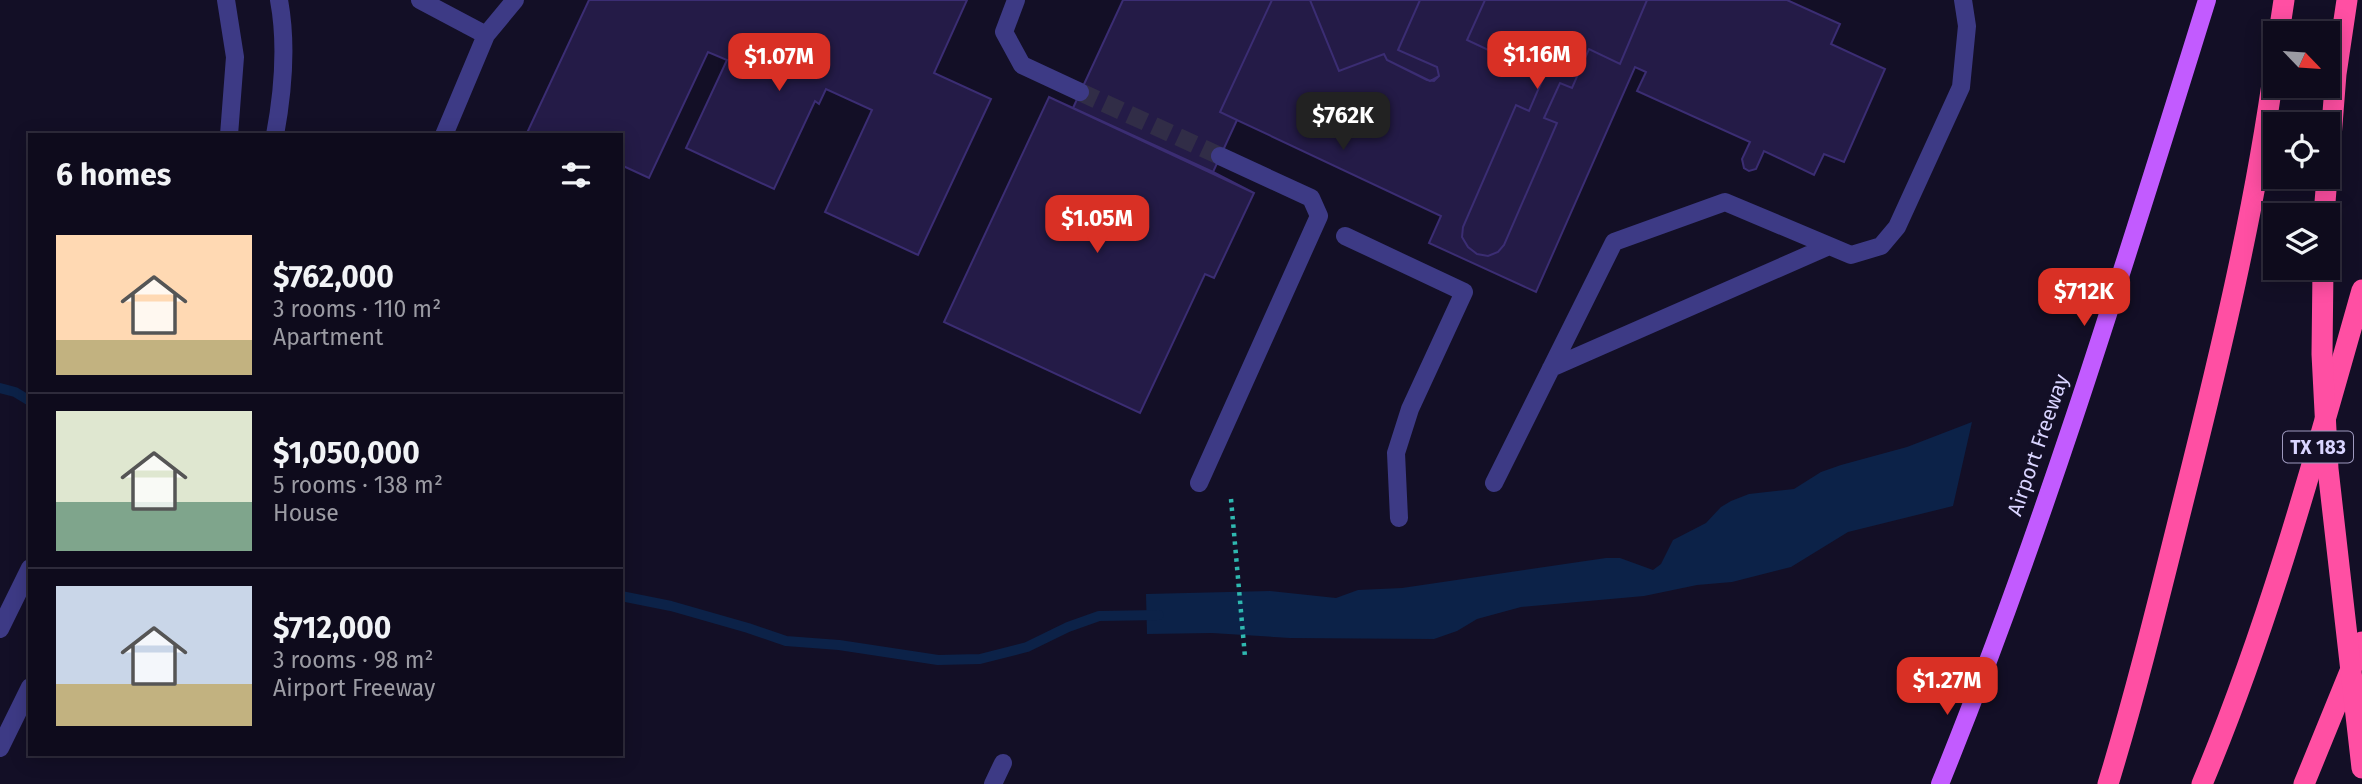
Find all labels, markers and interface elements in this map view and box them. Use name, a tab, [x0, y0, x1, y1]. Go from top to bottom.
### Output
north arrow	[2263, 21, 2340, 98]
map controls	[2263, 21, 2340, 280]
pin: $1.16M	[1480, 32, 1594, 91]
pin: $1.07M	[722, 34, 836, 93]
text: $1.16M	[1503, 40, 1571, 68]
text: $1.07M	[744, 42, 814, 70]
pin: $762K	[1294, 92, 1392, 152]
text: $762K	[1312, 101, 1374, 129]
button: locate	[2263, 112, 2340, 189]
icon: filters	[557, 156, 595, 194]
text: 6 homes	[56, 157, 171, 193]
pin: $1.05M	[1040, 196, 1154, 255]
button: layers	[2263, 203, 2340, 280]
text: $1.05M	[1061, 204, 1133, 232]
text: $762,000	[273, 259, 394, 295]
icon: home	[112, 263, 196, 347]
pin: $712K	[2035, 268, 2133, 328]
text: $712K	[2054, 277, 2114, 305]
text: 3 rooms · 110 m²	[273, 295, 441, 323]
text: Apartment	[273, 323, 383, 351]
street label: Airport Freeway	[2002, 370, 2075, 519]
road number: TX 183	[2283, 432, 2353, 462]
text: $1,050,000	[273, 435, 420, 471]
icon: home	[112, 439, 196, 523]
text: 5 rooms · 138 m²	[273, 471, 443, 499]
text: House	[273, 499, 339, 527]
text: $712,000	[273, 610, 391, 646]
icon: home	[112, 614, 196, 698]
text: 3 rooms · 98 m²	[273, 646, 433, 674]
pin: $1.27M	[1890, 658, 2004, 717]
text: $1.27M	[1913, 666, 1981, 694]
text: Airport Freeway	[273, 674, 435, 702]

